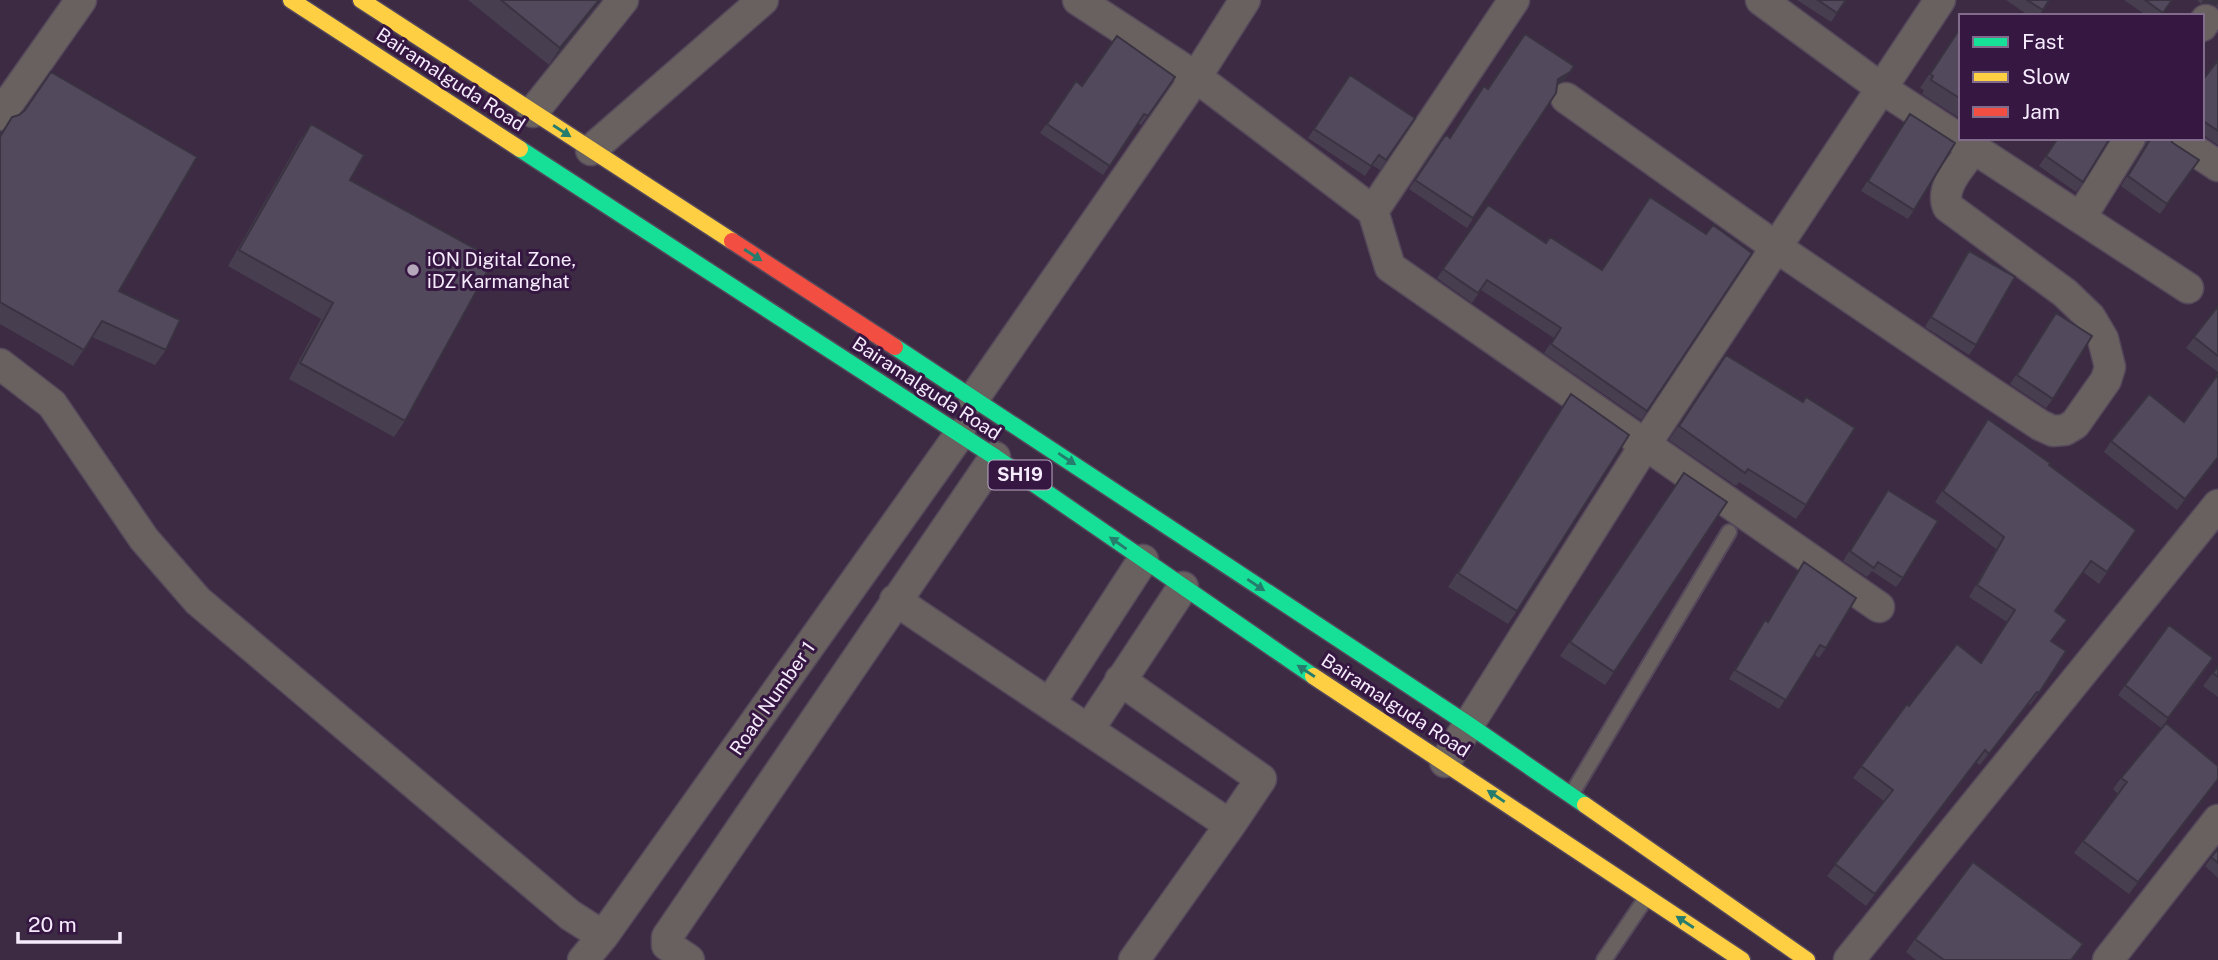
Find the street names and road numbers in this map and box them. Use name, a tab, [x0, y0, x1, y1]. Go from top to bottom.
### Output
street label: Bairamalguda Road	[373, 23, 529, 135]
street label: Bairamalguda Road	[849, 332, 1005, 444]
road number: SH19	[988, 461, 1052, 490]
street label: Road Number 1	[725, 637, 819, 759]
street label: Bairamalguda Road	[1318, 649, 1474, 761]

